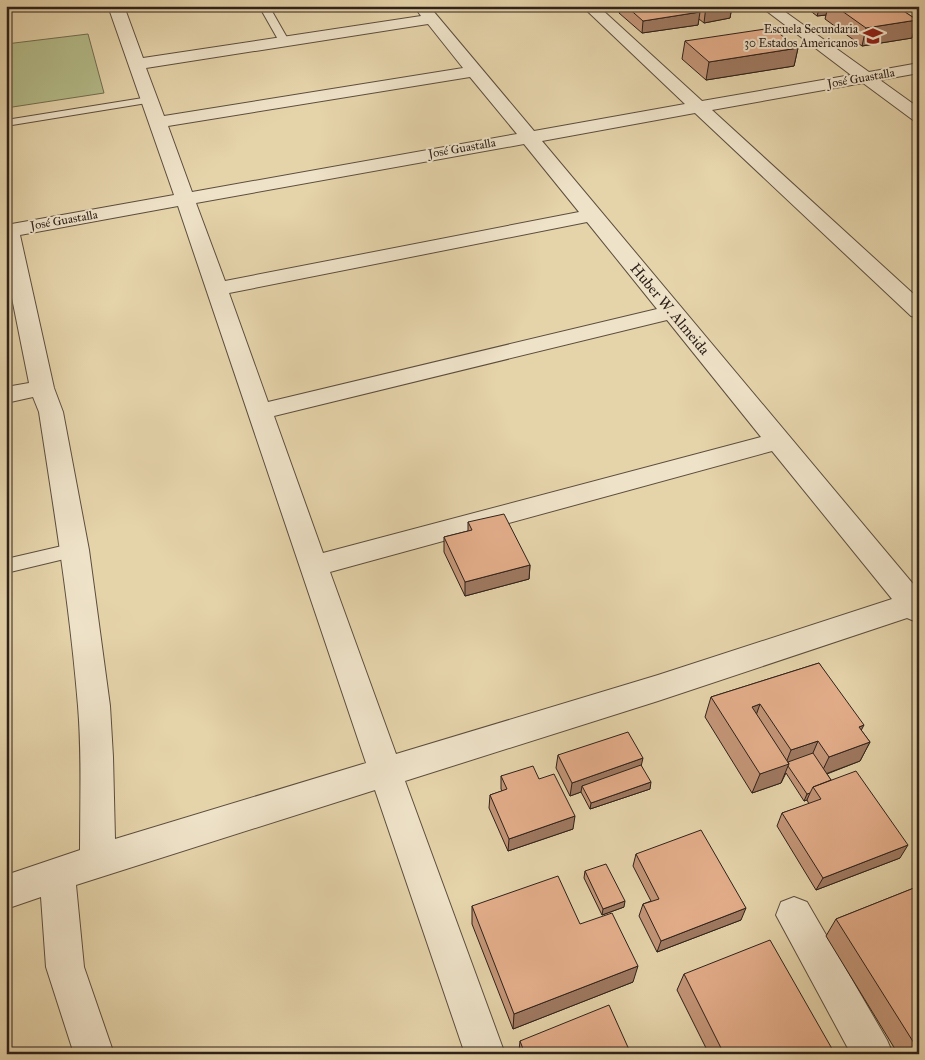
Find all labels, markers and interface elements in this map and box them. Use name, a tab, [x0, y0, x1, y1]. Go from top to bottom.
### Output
place label: Escuela Secundaria 30 Estados Americanos	[744, 22, 859, 50]
school or university icon: Escuela Secundaria 30 Estados Americanos	[862, 25, 884, 47]
street label: José Guastalla	[824, 65, 897, 92]
street label: José Guastalla	[425, 135, 498, 162]
street label: José Guastalla	[27, 207, 100, 234]
street label: Huber W. Almeida	[626, 260, 714, 359]

